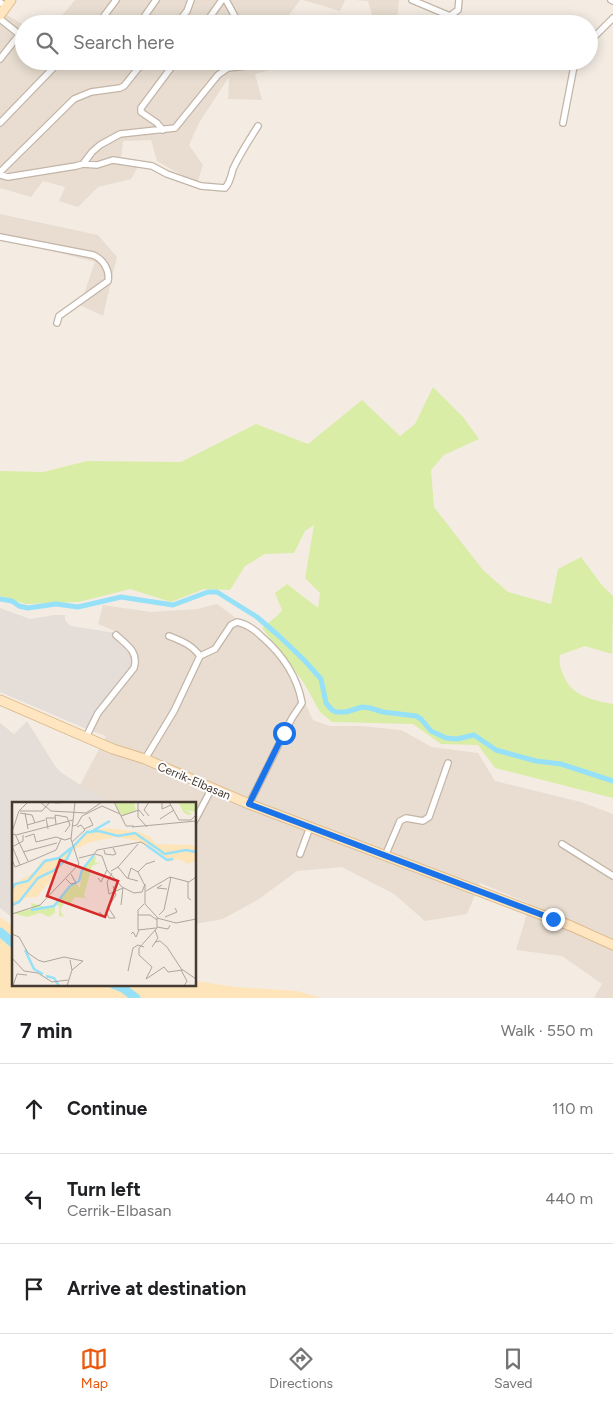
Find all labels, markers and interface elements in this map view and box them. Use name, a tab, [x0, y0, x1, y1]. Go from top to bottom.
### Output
search box	[15, 15, 598, 70]
icon: search	[33, 29, 61, 57]
text: Search here	[73, 31, 175, 54]
route start	[273, 722, 296, 745]
street label: Cerrik-Elbasan	[155, 759, 233, 803]
inset map	[12, 802, 196, 986]
route end	[542, 908, 565, 931]
text: 7 min	[20, 1018, 72, 1043]
text: Walk · 550 m	[501, 1021, 593, 1040]
icon: ahead	[20, 1095, 48, 1123]
text: Continue	[67, 1097, 147, 1120]
text: 110 m	[552, 1099, 593, 1118]
text: Turn left	[67, 1178, 141, 1201]
icon: left	[20, 1185, 48, 1213]
text: 440 m	[545, 1189, 593, 1208]
text: Cerrik-Elbasan	[67, 1201, 171, 1220]
icon: arrive	[20, 1275, 48, 1303]
text: Arrive at destination	[67, 1277, 246, 1300]
tab: Map	[80, 1345, 108, 1392]
tab: Directions	[269, 1345, 333, 1392]
tab: Saved	[494, 1345, 533, 1392]

